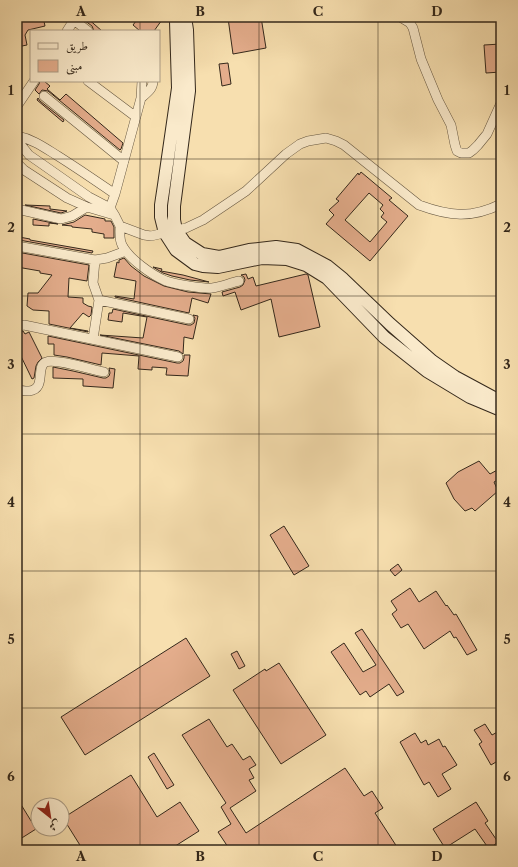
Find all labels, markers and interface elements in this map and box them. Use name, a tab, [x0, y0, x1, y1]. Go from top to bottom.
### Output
text: A	[75, 3, 87, 19]
text: B	[195, 3, 205, 19]
text: C	[313, 3, 323, 19]
text: D	[431, 3, 443, 19]
legend	[30, 30, 160, 82]
text: طريق	[66, 38, 88, 54]
text: مبنى	[66, 58, 82, 75]
text: 1	[8, 82, 14, 98]
text: 1	[504, 82, 510, 98]
text: 2	[7, 219, 15, 235]
text: 2	[503, 219, 511, 235]
text: 3	[7, 356, 15, 372]
text: 3	[503, 356, 511, 372]
text: 4	[7, 494, 15, 510]
text: 4	[503, 494, 511, 510]
text: 5	[7, 631, 15, 647]
text: 5	[503, 631, 511, 647]
text: 6	[7, 768, 15, 784]
text: 6	[503, 768, 511, 784]
north arrow	[30, 797, 70, 837]
text: ش	[47, 817, 63, 834]
text: A	[75, 848, 87, 864]
text: B	[195, 848, 205, 864]
text: C	[313, 848, 323, 864]
text: D	[431, 848, 443, 864]

